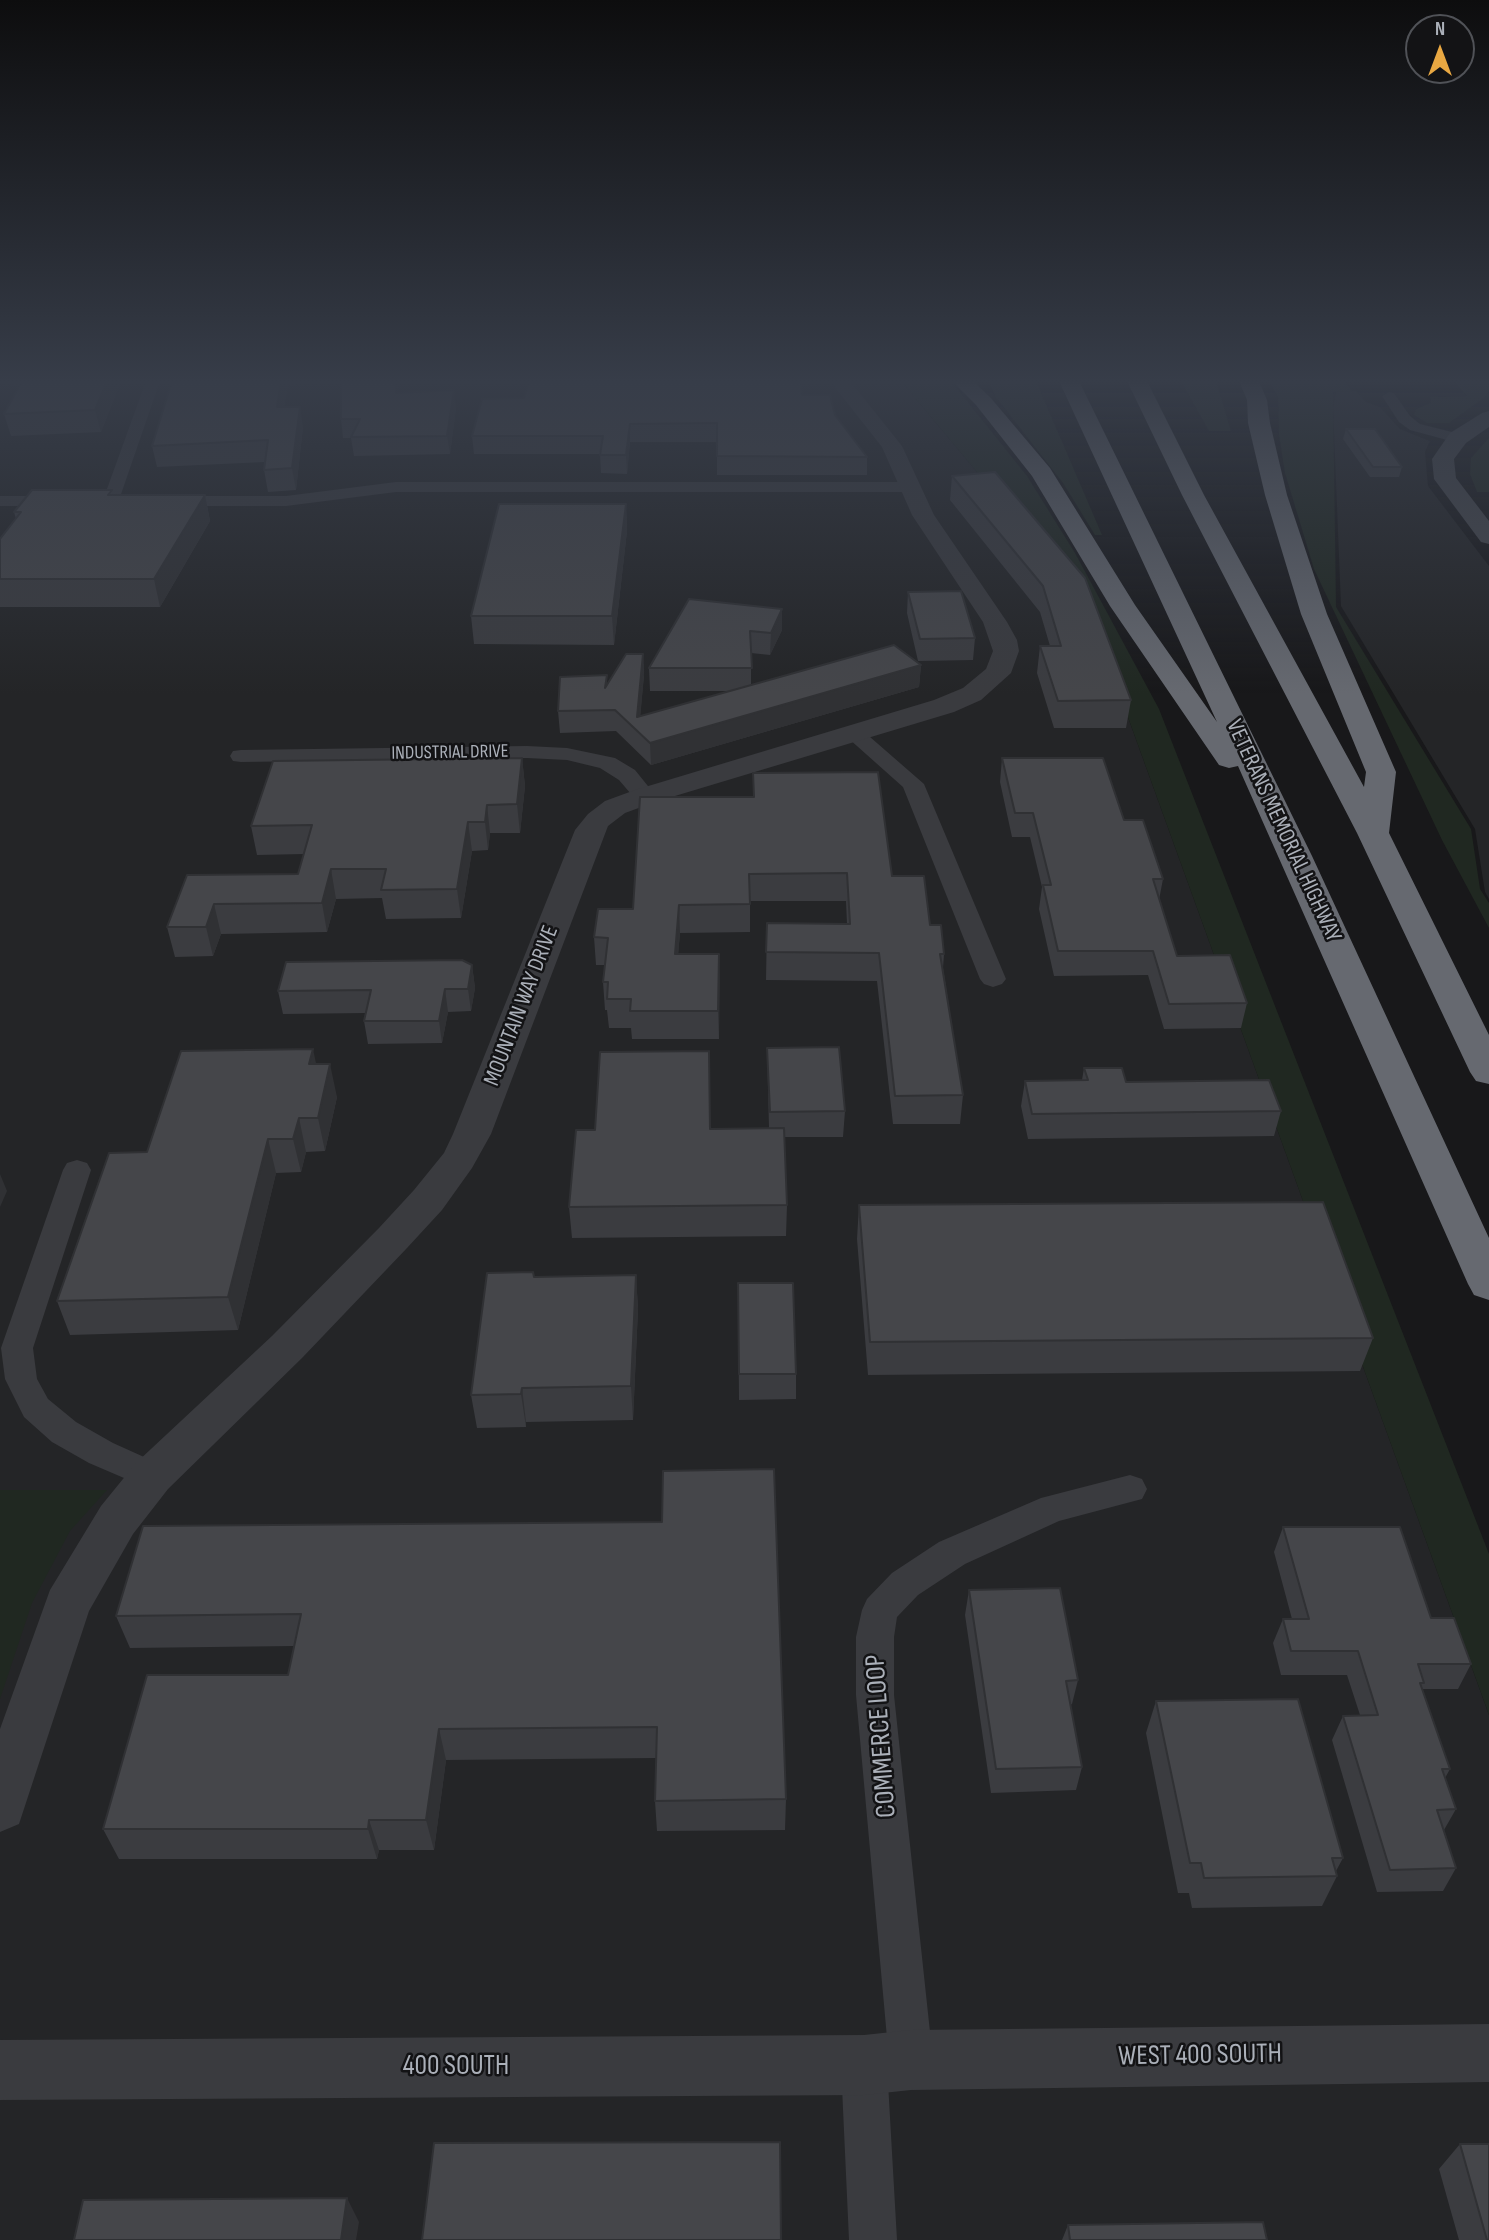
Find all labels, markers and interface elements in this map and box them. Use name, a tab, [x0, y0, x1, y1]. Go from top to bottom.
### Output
north arrow	[1405, 14, 1475, 84]
text: N	[1435, 18, 1445, 41]
street label: VETERANS MEMORIAL HIGHWAY	[1219, 716, 1347, 946]
street label: INDUSTRIAL DRIVE	[391, 741, 509, 765]
street label: MOUNTAIN WAY DRIVE	[479, 922, 565, 1090]
street label: COMMERCE LOOP	[860, 1653, 904, 1819]
street label: WEST 400 SOUTH	[1118, 2038, 1282, 2074]
street label: 400 SOUTH	[403, 2050, 509, 2084]

